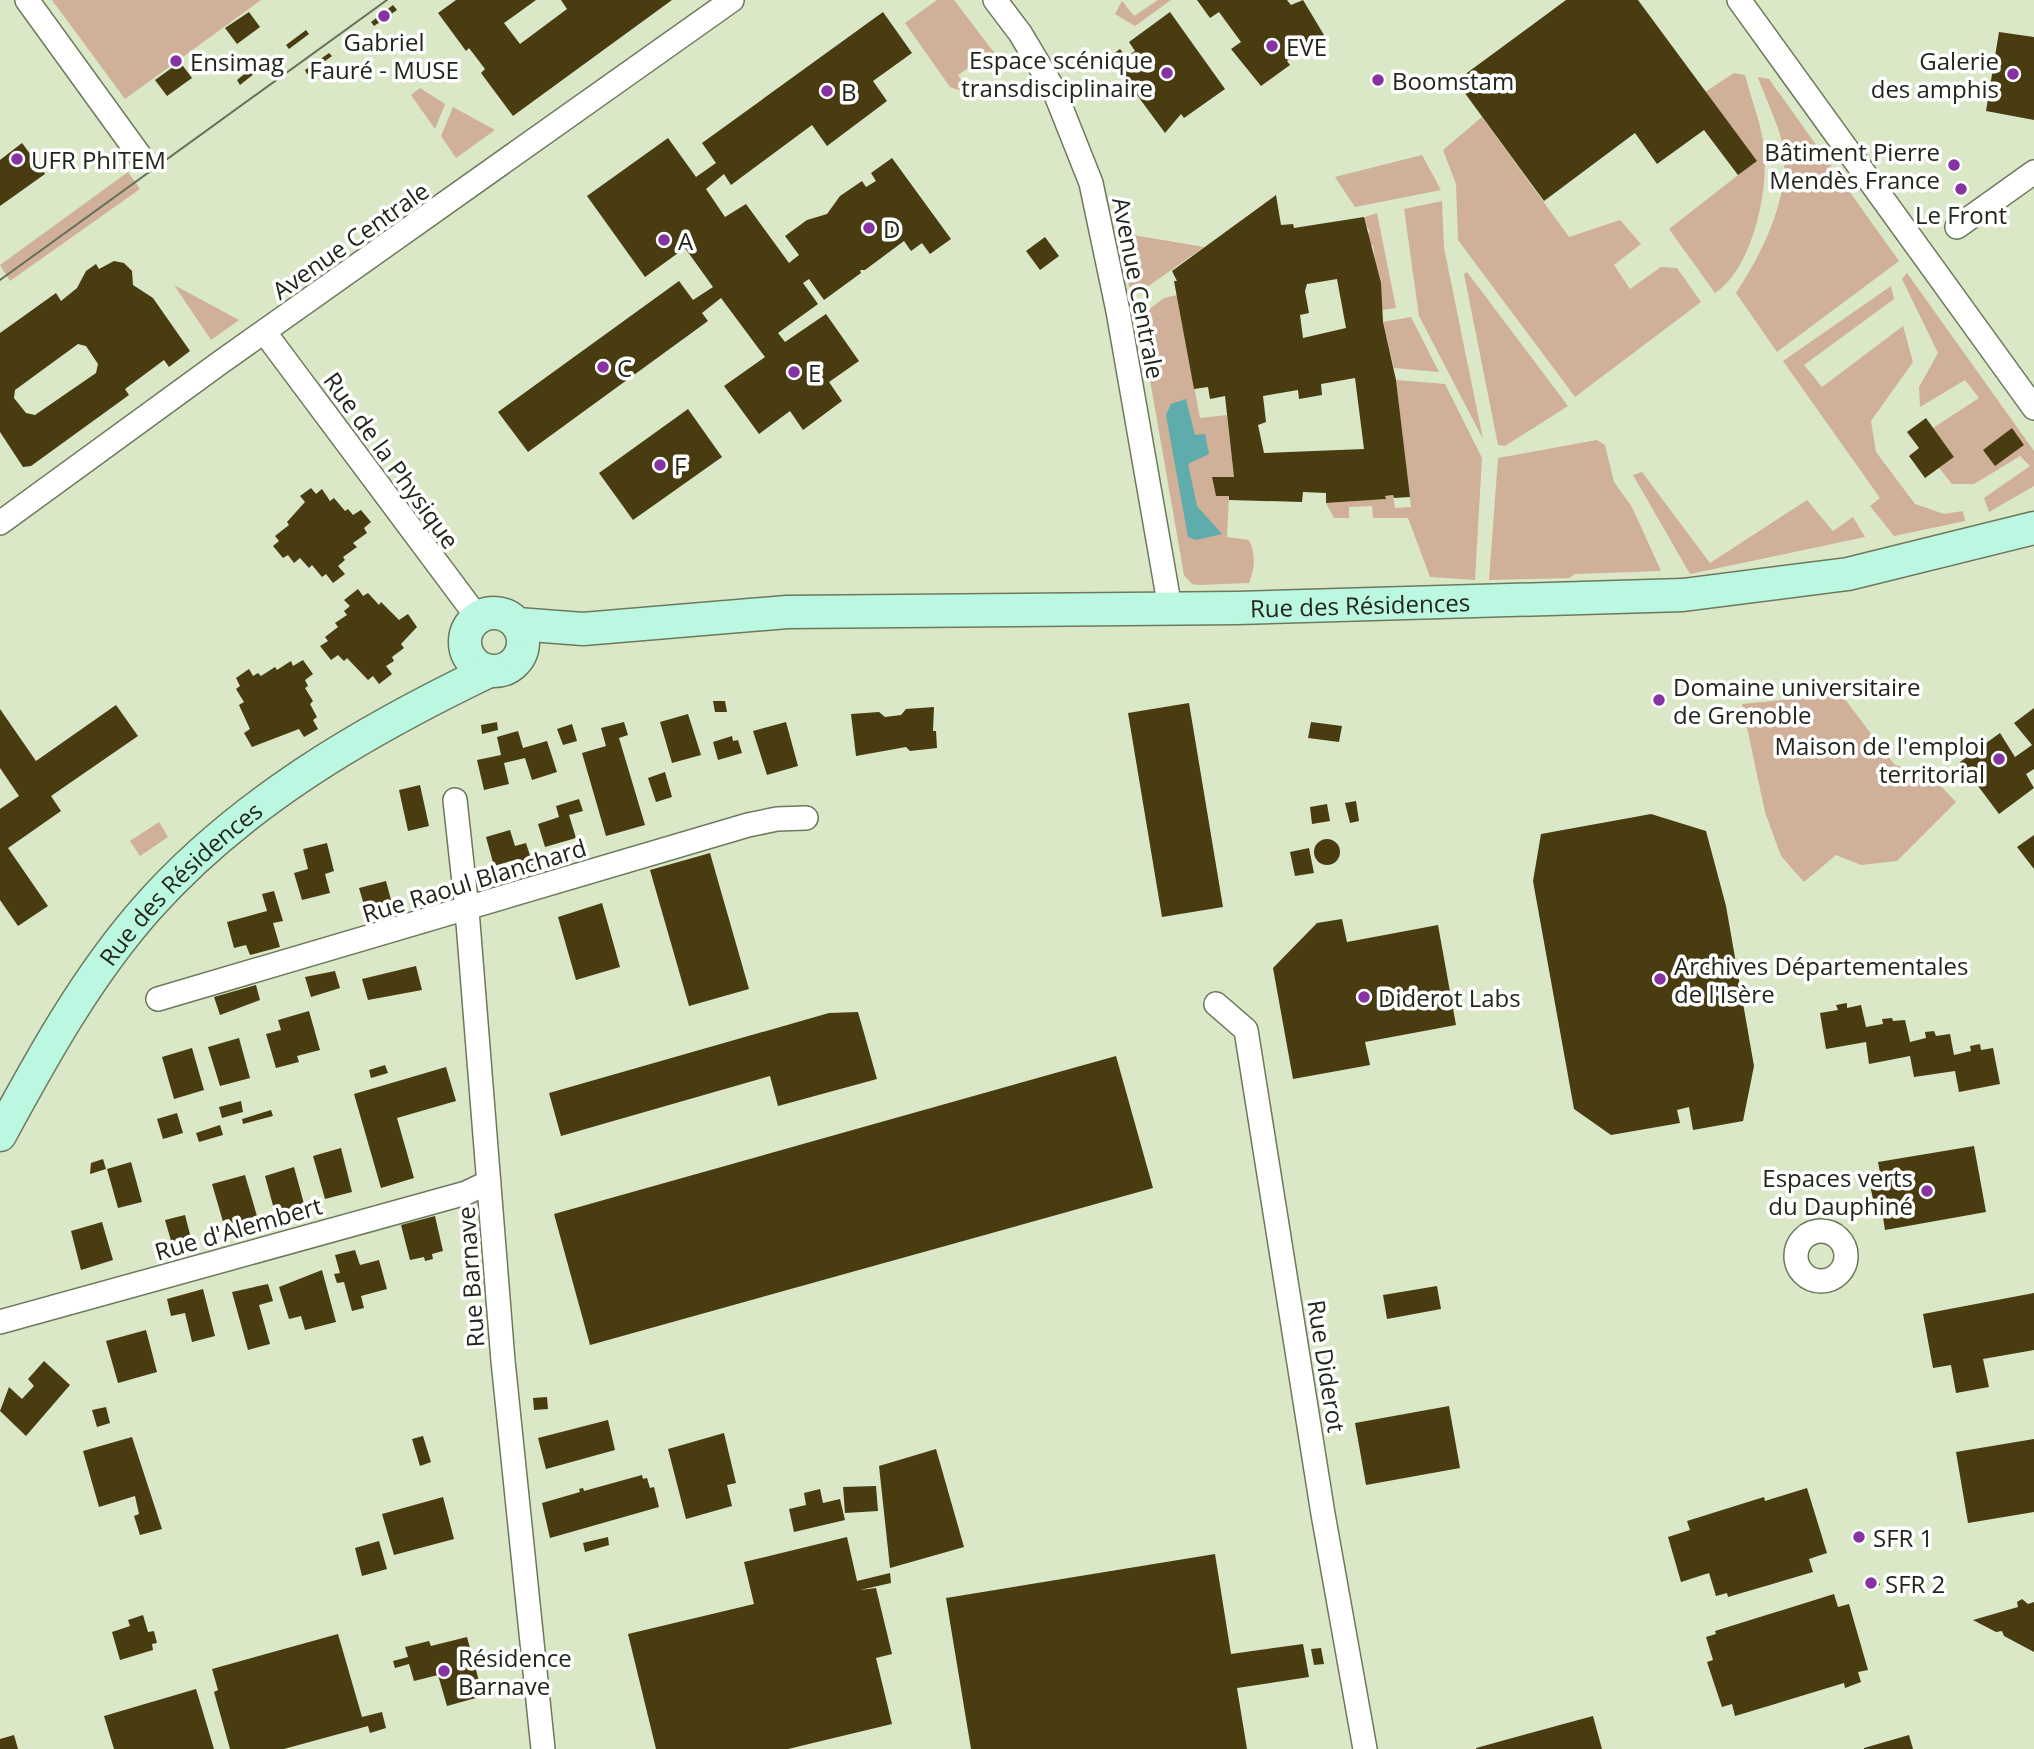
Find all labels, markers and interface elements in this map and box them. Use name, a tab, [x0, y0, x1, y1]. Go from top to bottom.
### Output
marker: Gabriel Fauré - MUSE	[376, 8, 392, 24]
place label: Gabriel Fauré - MUSE	[309, 25, 459, 86]
place label: EVE	[1286, 30, 1327, 63]
marker: EVE	[1264, 38, 1280, 54]
place label: Espace scénique transdisciplinaire	[961, 43, 1153, 104]
place label: Galerie des amphis	[1871, 44, 1999, 105]
place label: Ensimag	[190, 45, 284, 78]
marker: Ensimag	[168, 53, 184, 69]
place label: Boomstam	[1392, 64, 1514, 97]
marker: Espace scénique transdisciplinaire	[1159, 65, 1175, 81]
marker: Galerie des amphis	[2005, 66, 2021, 82]
marker: Boomstam	[1370, 72, 1386, 88]
place label: B	[841, 75, 857, 108]
marker: B	[819, 83, 835, 99]
place label: Bâtiment Pierre Mendès France	[1764, 135, 1940, 196]
place label: UFR PhITEM	[31, 143, 166, 176]
marker: UFR PhITEM	[9, 151, 25, 167]
marker: Bâtiment Pierre Mendès France	[1946, 157, 1962, 173]
street label: Avenue Centrale	[265, 174, 435, 306]
marker: Le Front	[1953, 181, 1969, 197]
street label: Avenue Centrale	[1105, 194, 1173, 382]
place label: Le Front	[1915, 198, 2007, 231]
place label: D	[883, 212, 900, 245]
marker: D	[861, 220, 877, 236]
place label: A	[678, 224, 694, 257]
marker: A	[656, 232, 672, 248]
place label: C	[617, 351, 632, 384]
place label: E	[808, 356, 821, 389]
marker: C	[595, 359, 611, 375]
marker: E	[786, 364, 802, 380]
street label: Rue de la Physique	[317, 365, 467, 555]
place label: F	[674, 449, 686, 482]
marker: F	[652, 457, 668, 473]
street label: Rue des Résidences	[1249, 585, 1471, 624]
place label: Domaine universitaire de Grenoble	[1673, 670, 1920, 731]
marker: Domaine universitaire de Grenoble	[1651, 692, 1667, 708]
place label: Maison de l'emploi territorial	[1775, 729, 1985, 790]
marker: Maison de l'emploi territorial	[1991, 751, 2007, 767]
street label: Rue des Résidences	[91, 793, 268, 972]
street label: Rue Raoul Blanchard	[358, 830, 590, 930]
place label: Archives Départementales de l'Isère	[1674, 949, 1968, 1010]
marker: Archives Départementales de l'Isère	[1652, 971, 1668, 987]
place label: Diderot Labs	[1378, 981, 1521, 1014]
marker: Diderot Labs	[1356, 989, 1372, 1005]
place label: Espaces verts du Dauphiné	[1762, 1161, 1913, 1222]
marker: Espaces verts du Dauphiné	[1919, 1183, 1935, 1199]
street label: Rue d'Alembert	[150, 1188, 326, 1268]
street label: Rue Barnave	[449, 1205, 491, 1349]
street label: Rue Diderot	[1300, 1297, 1354, 1435]
place label: SFR 1	[1873, 1521, 1933, 1554]
marker: SFR 1	[1851, 1529, 1867, 1545]
place label: SFR 2	[1885, 1567, 1945, 1600]
marker: SFR 2	[1863, 1575, 1879, 1591]
place label: Résidence Barnave	[458, 1641, 572, 1702]
marker: Résidence Barnave	[436, 1663, 452, 1679]

